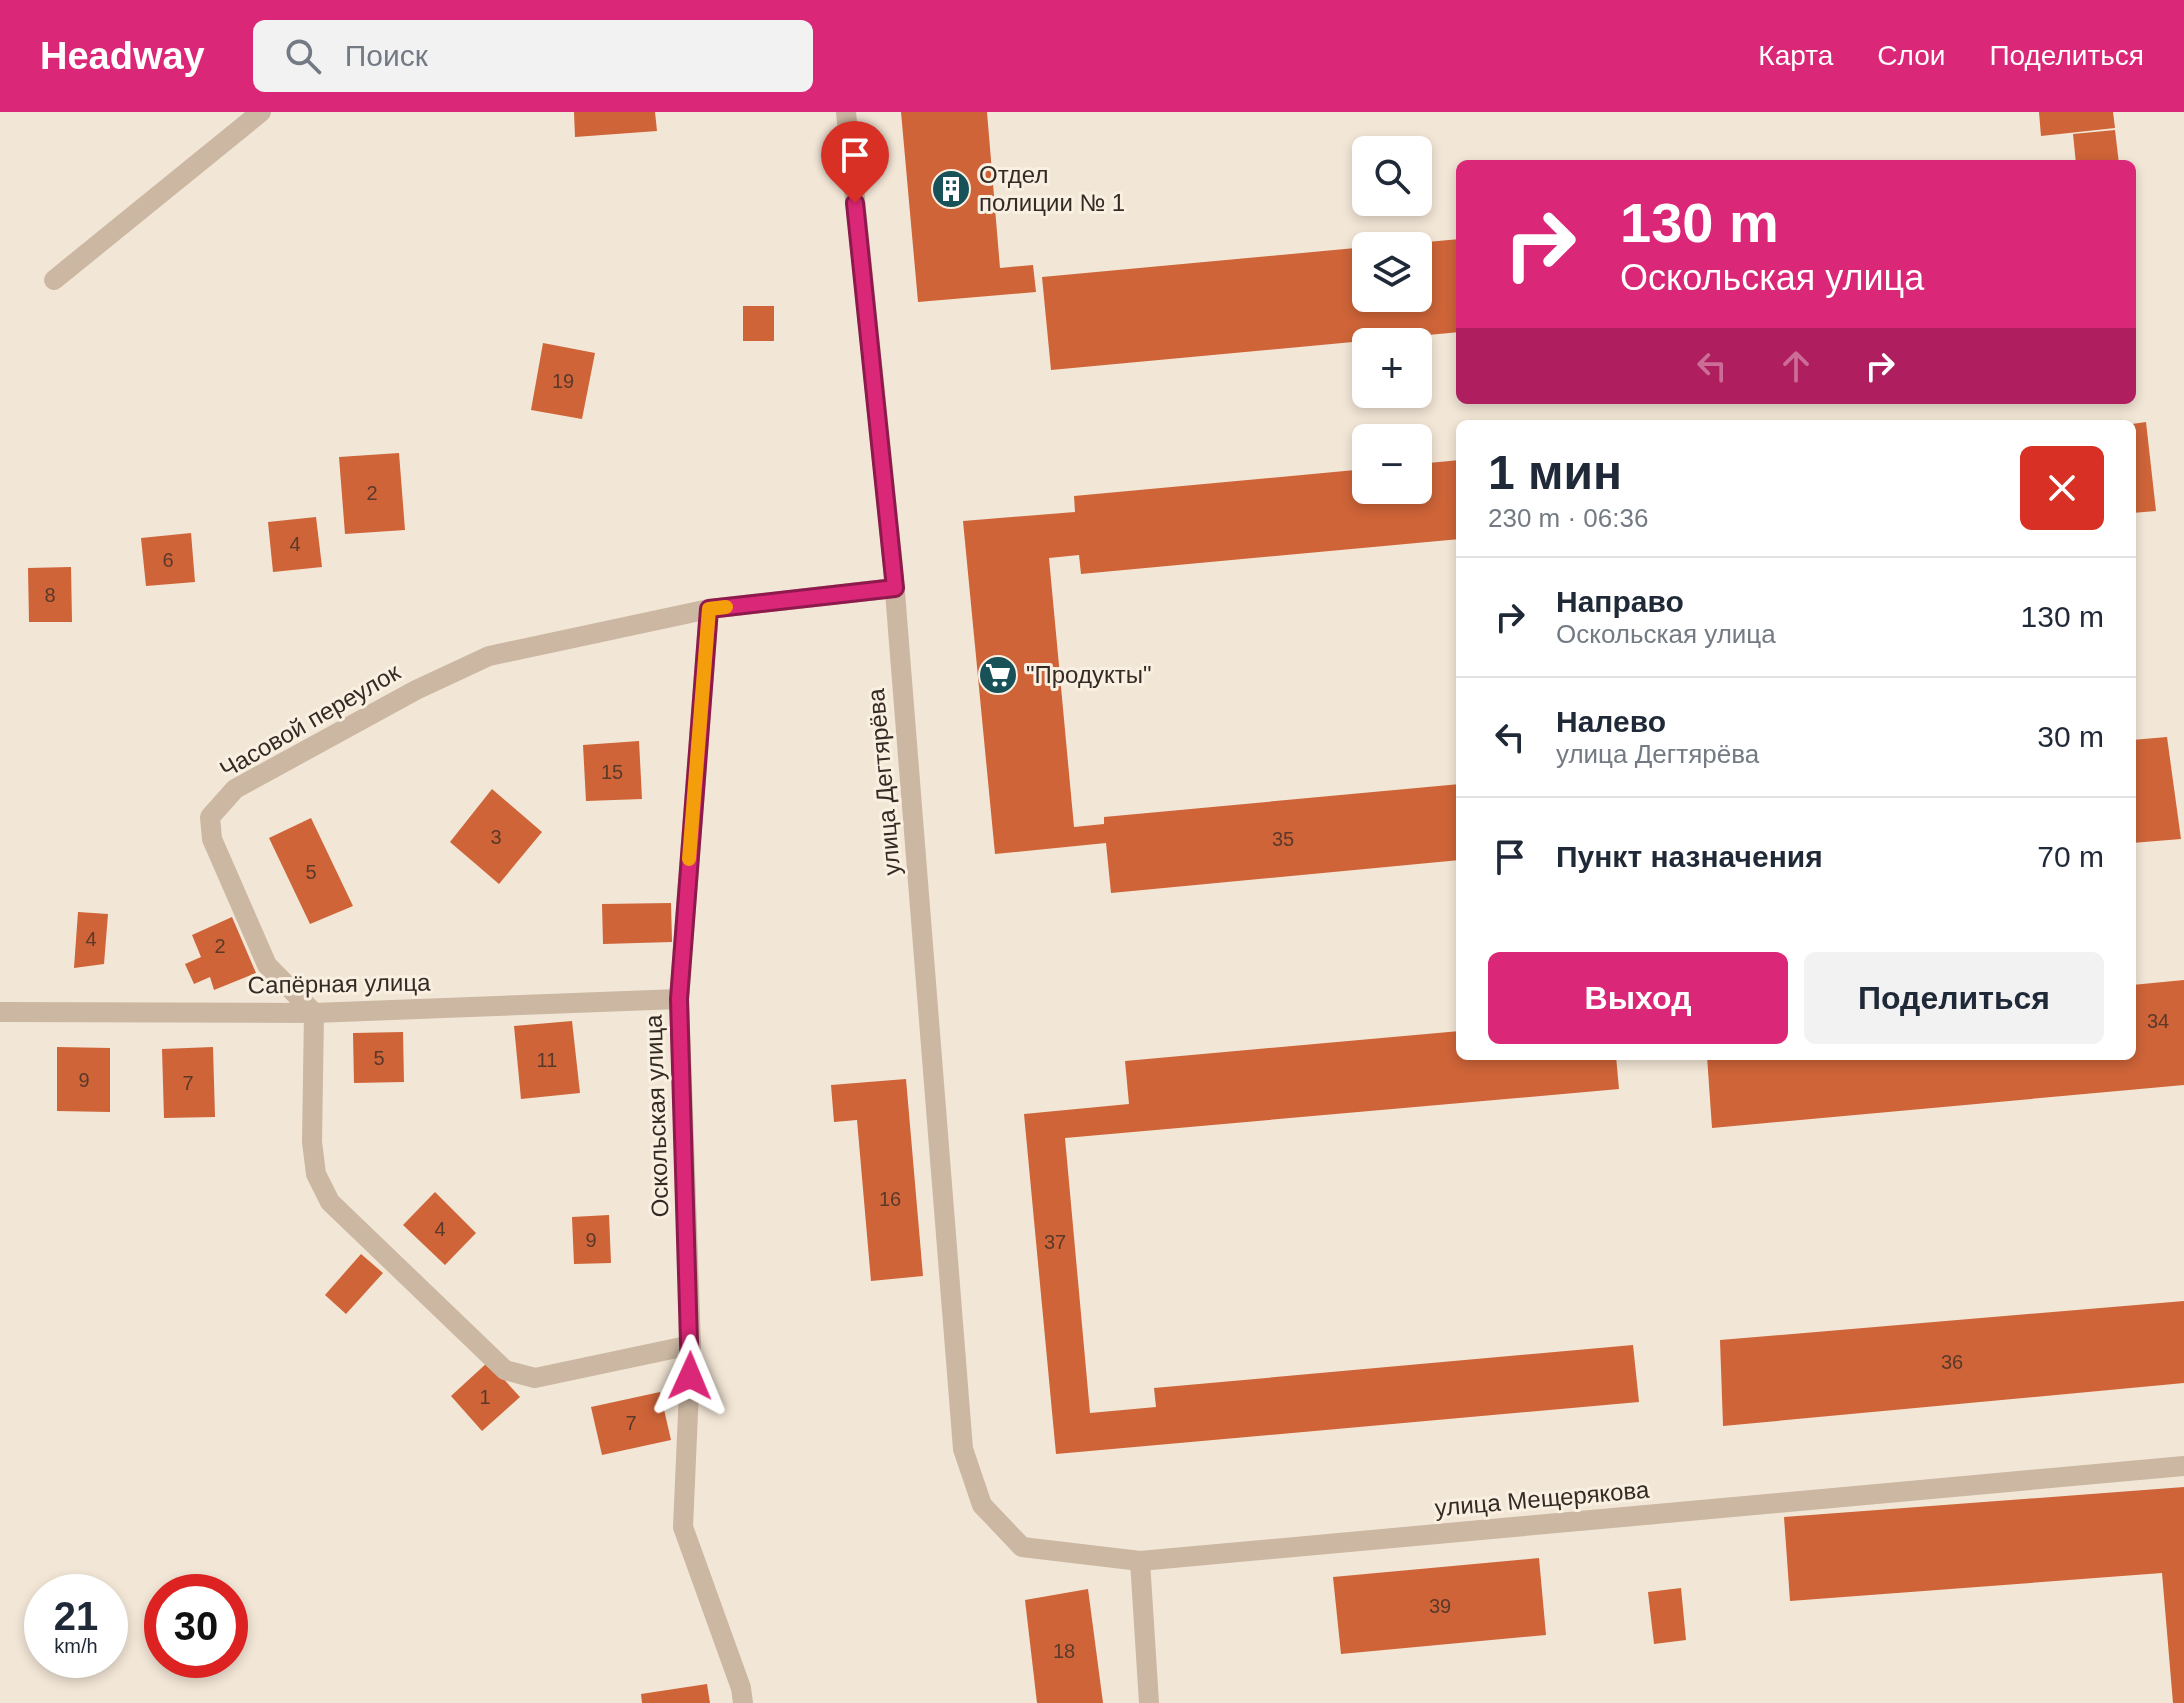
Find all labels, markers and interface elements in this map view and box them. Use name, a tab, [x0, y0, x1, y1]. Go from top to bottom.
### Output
search box	[253, 20, 813, 92]
icon: search	[281, 34, 325, 78]
text: Headway	[40, 35, 205, 77]
text: Поиск	[345, 39, 428, 72]
text: Карта	[1758, 40, 1833, 71]
text: Слои	[1877, 40, 1945, 71]
text: Поделиться	[1989, 40, 2144, 71]
pin	[821, 121, 889, 203]
icon: arrive	[833, 133, 877, 177]
map controls	[1352, 136, 1432, 504]
button: search	[1352, 136, 1432, 216]
place label: Отдел полиции № 1	[979, 161, 1125, 216]
building icon: Отдел полиции № 1	[930, 168, 972, 210]
text: 130 m	[1620, 191, 1779, 254]
icon: right	[1488, 192, 1592, 296]
button: layers	[1352, 232, 1432, 312]
text: Оскольская улица	[1620, 257, 1924, 298]
button: +	[1352, 328, 1432, 408]
icon: left	[1690, 344, 1734, 388]
icon: ahead	[1774, 344, 1818, 388]
icon: right	[1858, 344, 1902, 388]
house number: 19	[552, 370, 574, 392]
button: −	[1352, 424, 1432, 504]
text: 1 мин	[1488, 446, 1622, 499]
button: close	[2020, 446, 2104, 530]
house number: 2	[366, 482, 378, 504]
text: 230 m · 06:36	[1488, 503, 1648, 533]
house number: 4	[289, 533, 301, 555]
house number: 6	[162, 549, 174, 571]
house number: 8	[44, 584, 56, 606]
text: Направо	[1556, 585, 1684, 618]
icon: right	[1488, 595, 1532, 639]
text: 130 m	[2021, 600, 2104, 633]
text: Оскольская улица	[1556, 619, 1776, 649]
supermarket icon: "Продукты"	[977, 654, 1019, 696]
street label: Часовой переулок	[215, 658, 405, 783]
place label: "Продукты"	[1026, 661, 1151, 688]
street label: улица Дегтярёва	[862, 687, 905, 877]
text: Налево	[1556, 705, 1666, 738]
icon: left	[1488, 715, 1532, 759]
text: 30 m	[2037, 720, 2104, 753]
text: улица Дегтярёва	[1556, 739, 1759, 769]
house number: 15	[601, 761, 623, 783]
house number: 3	[490, 826, 502, 848]
house number: 35	[1272, 828, 1294, 850]
icon: arrive	[1488, 835, 1532, 879]
text: Пункт назначения	[1556, 840, 1823, 873]
text: 70 m	[2037, 840, 2104, 873]
house number: 5	[305, 861, 317, 883]
house number: 4	[85, 928, 97, 950]
house number: 2	[214, 935, 226, 957]
button: Выход	[1488, 952, 1788, 1044]
button: Поделиться	[1804, 952, 2104, 1044]
street label: Сапёрная улица	[247, 968, 431, 999]
house number: 34	[2147, 1010, 2169, 1032]
street label: Оскольская улица	[639, 1014, 674, 1218]
house number: 5	[373, 1047, 385, 1069]
house number: 11	[537, 1049, 557, 1071]
house number: 9	[78, 1069, 90, 1091]
house number: 7	[182, 1072, 194, 1094]
house number: 16	[879, 1188, 901, 1210]
house number: 4	[434, 1218, 446, 1240]
house number: 9	[585, 1229, 597, 1251]
house number: 37	[1044, 1231, 1066, 1253]
position arrow	[648, 1334, 732, 1418]
house number: 36	[1941, 1351, 1963, 1373]
house number: 1	[479, 1386, 491, 1408]
house number: 7	[625, 1412, 637, 1434]
street label: улица Мещерякова	[1434, 1476, 1651, 1521]
speed limit sign: 30	[144, 1574, 248, 1678]
text: 21	[54, 1594, 98, 1638]
house number: 39	[1429, 1595, 1451, 1617]
text: km/h	[54, 1635, 98, 1657]
house number: 18	[1053, 1640, 1075, 1662]

